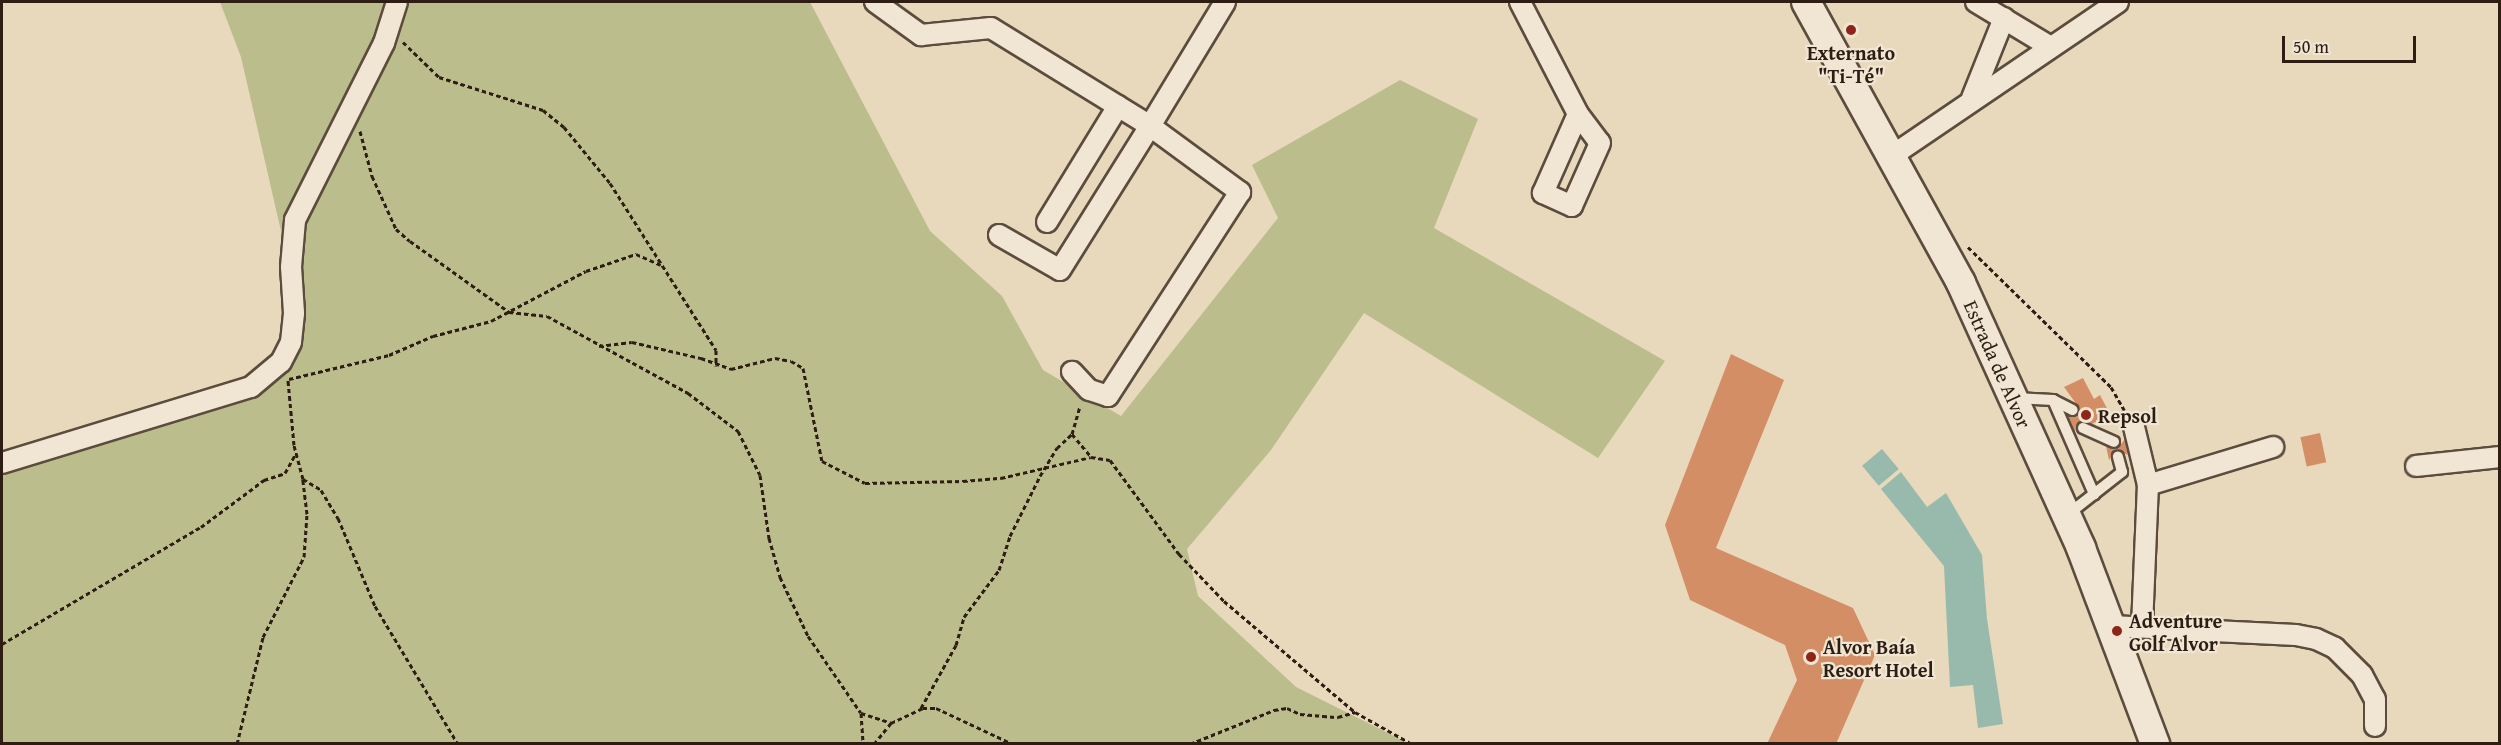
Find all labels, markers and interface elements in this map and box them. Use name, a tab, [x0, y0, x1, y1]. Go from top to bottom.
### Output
marker: Externato "Ti-Té"	[1844, 23, 1858, 37]
scale bar	[2285, 24, 2418, 62]
text: 50 m	[2293, 33, 2329, 60]
place label: Externato "Ti-Té"	[1807, 40, 1895, 87]
street label: Estrada de Alvor	[1959, 296, 2037, 432]
place label: Repsol	[2098, 403, 2157, 427]
marker: Repsol	[2079, 408, 2093, 422]
place label: Adventure Golf Alvor	[2129, 608, 2222, 655]
marker: Adventure Golf Alvor	[2110, 624, 2124, 638]
place label: Alvor Baía Resort Hotel	[1823, 634, 1934, 681]
marker: Alvor Baía Resort Hotel	[1804, 650, 1818, 664]

